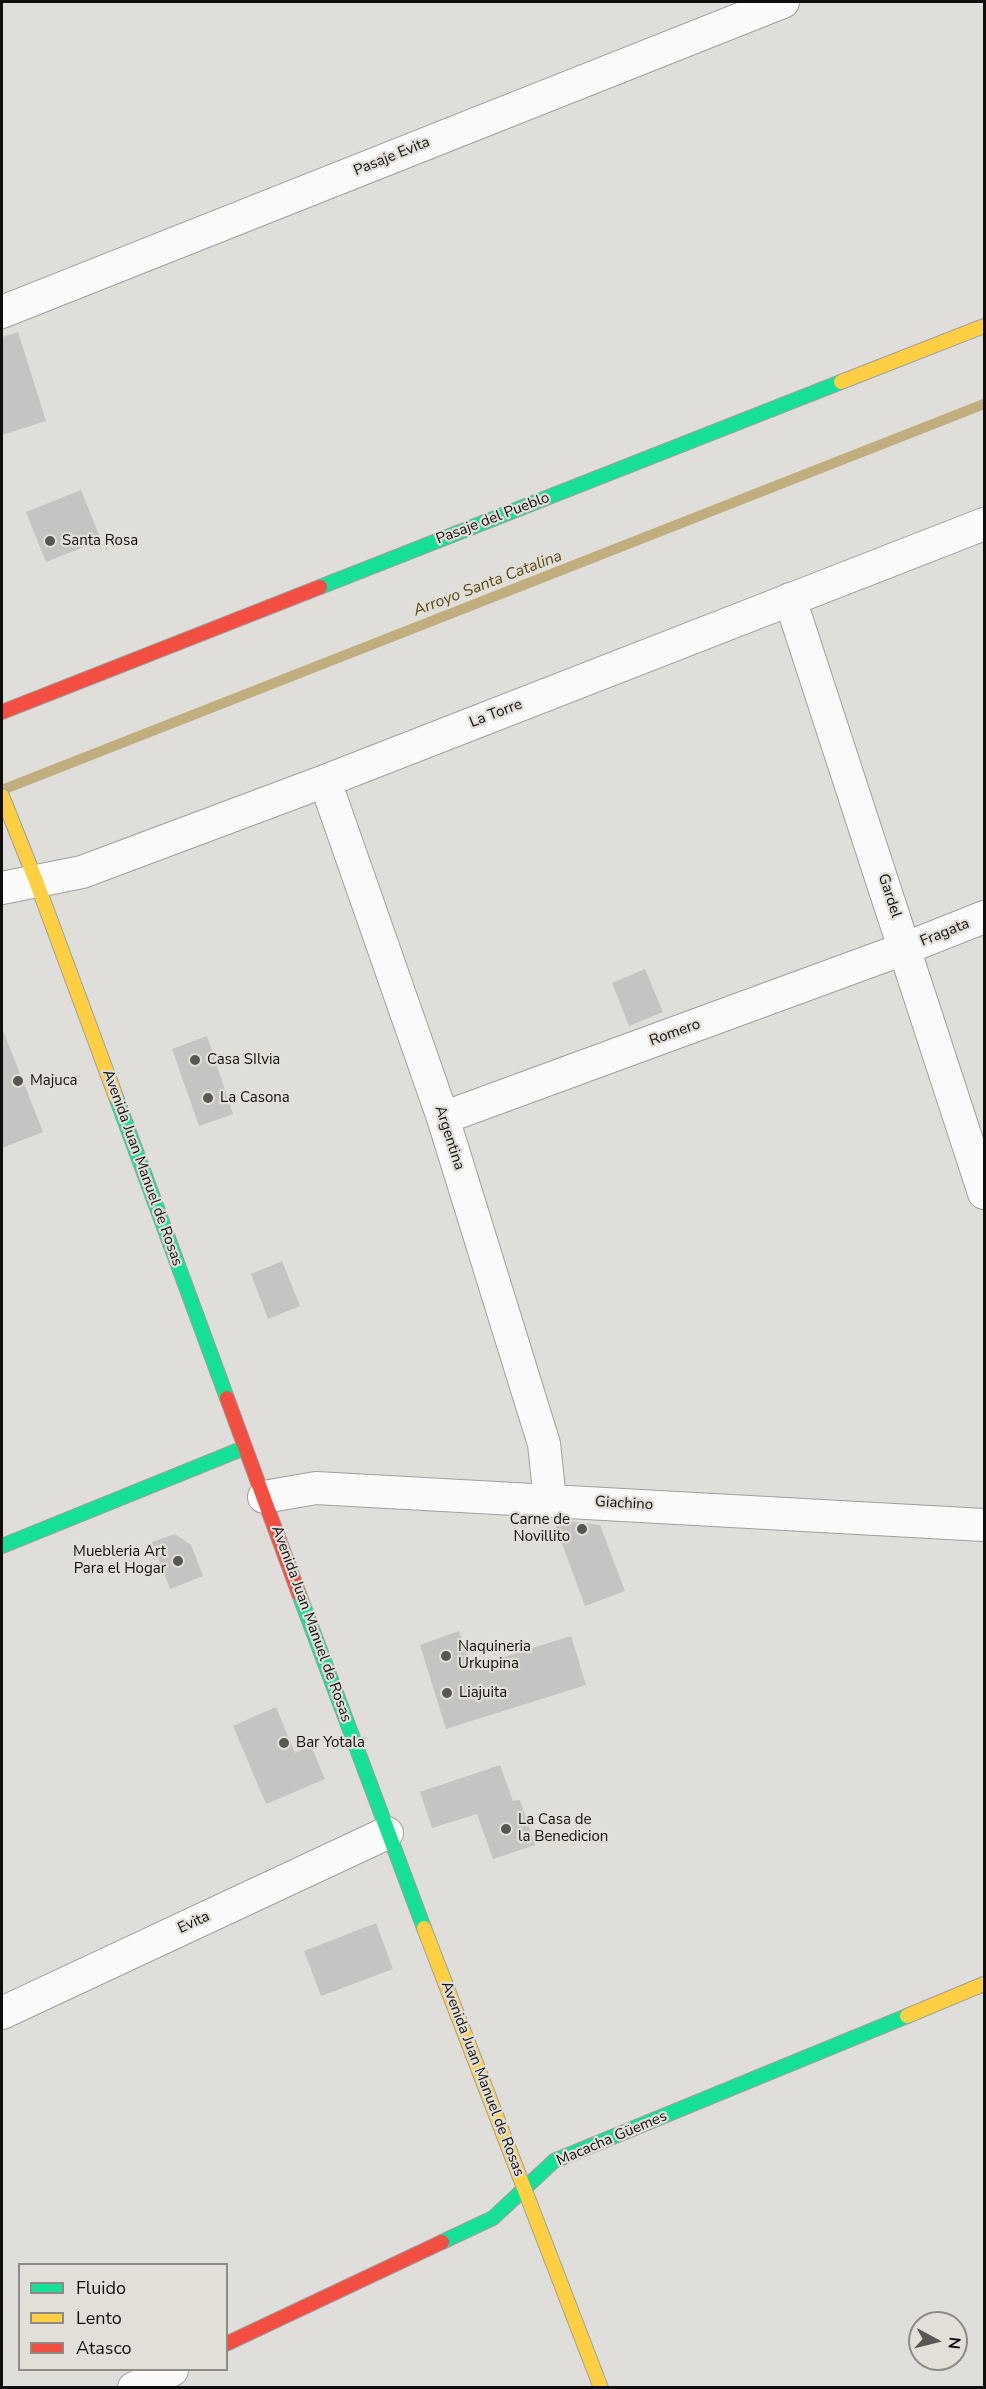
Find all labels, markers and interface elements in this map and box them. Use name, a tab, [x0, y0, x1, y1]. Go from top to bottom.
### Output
street label: Pasaje Evita	[351, 134, 433, 180]
street label: Pasaje del Pueblo	[434, 489, 552, 549]
place label: Santa Rosa	[62, 532, 138, 550]
marker: Santa Rosa	[43, 534, 57, 548]
water label: Arroyo Santa Catalina	[411, 547, 565, 621]
street label: La Torre	[467, 696, 525, 732]
street label: Gardel	[873, 872, 905, 920]
street label: Fragata	[918, 915, 972, 951]
street label: Romero	[647, 1016, 703, 1050]
place label: Casa SIlvia	[207, 1051, 280, 1069]
marker: Casa SIlvia	[188, 1053, 202, 1067]
street label: Avenida Juan Manuel de Rosas	[98, 1067, 186, 1269]
place label: Majuca	[30, 1072, 78, 1090]
marker: Majuca	[11, 1074, 25, 1088]
place label: La Casona	[220, 1089, 290, 1107]
marker: La Casona	[201, 1091, 215, 1105]
street label: Argentina	[430, 1104, 468, 1172]
street label: Giachino	[595, 1493, 653, 1515]
place label: Carne de Novillito	[510, 1511, 570, 1546]
marker: Carne de Novillito	[575, 1522, 589, 1536]
street label: Avenida Juan Manuel de Rosas	[267, 1523, 355, 1725]
place label: Muebleria Art Para el Hogar	[73, 1543, 166, 1578]
marker: Muebleria Art Para el Hogar	[171, 1554, 185, 1568]
place label: Naquineria Urkupina	[458, 1638, 531, 1673]
marker: Naquineria Urkupina	[439, 1649, 453, 1663]
place label: Liajuita	[459, 1684, 507, 1702]
marker: Liajuita	[440, 1686, 454, 1700]
place label: Bar Yotala	[296, 1734, 365, 1752]
marker: Bar Yotala	[277, 1736, 291, 1750]
place label: La Casa de la Benedicion	[518, 1811, 608, 1846]
marker: La Casa de la Benedicion	[499, 1822, 513, 1836]
street label: Evita	[175, 1908, 213, 1938]
street label: Avenida Juan Manuel de Rosas	[436, 1979, 528, 2179]
street label: Macacha Güemes	[554, 2108, 670, 2170]
legend	[18, 2263, 228, 2371]
text: Fluido	[76, 2276, 126, 2300]
text: Lento	[76, 2306, 122, 2330]
north arrow	[908, 2311, 968, 2371]
text: Atasco	[76, 2336, 132, 2360]
text: N	[942, 2336, 966, 2350]

